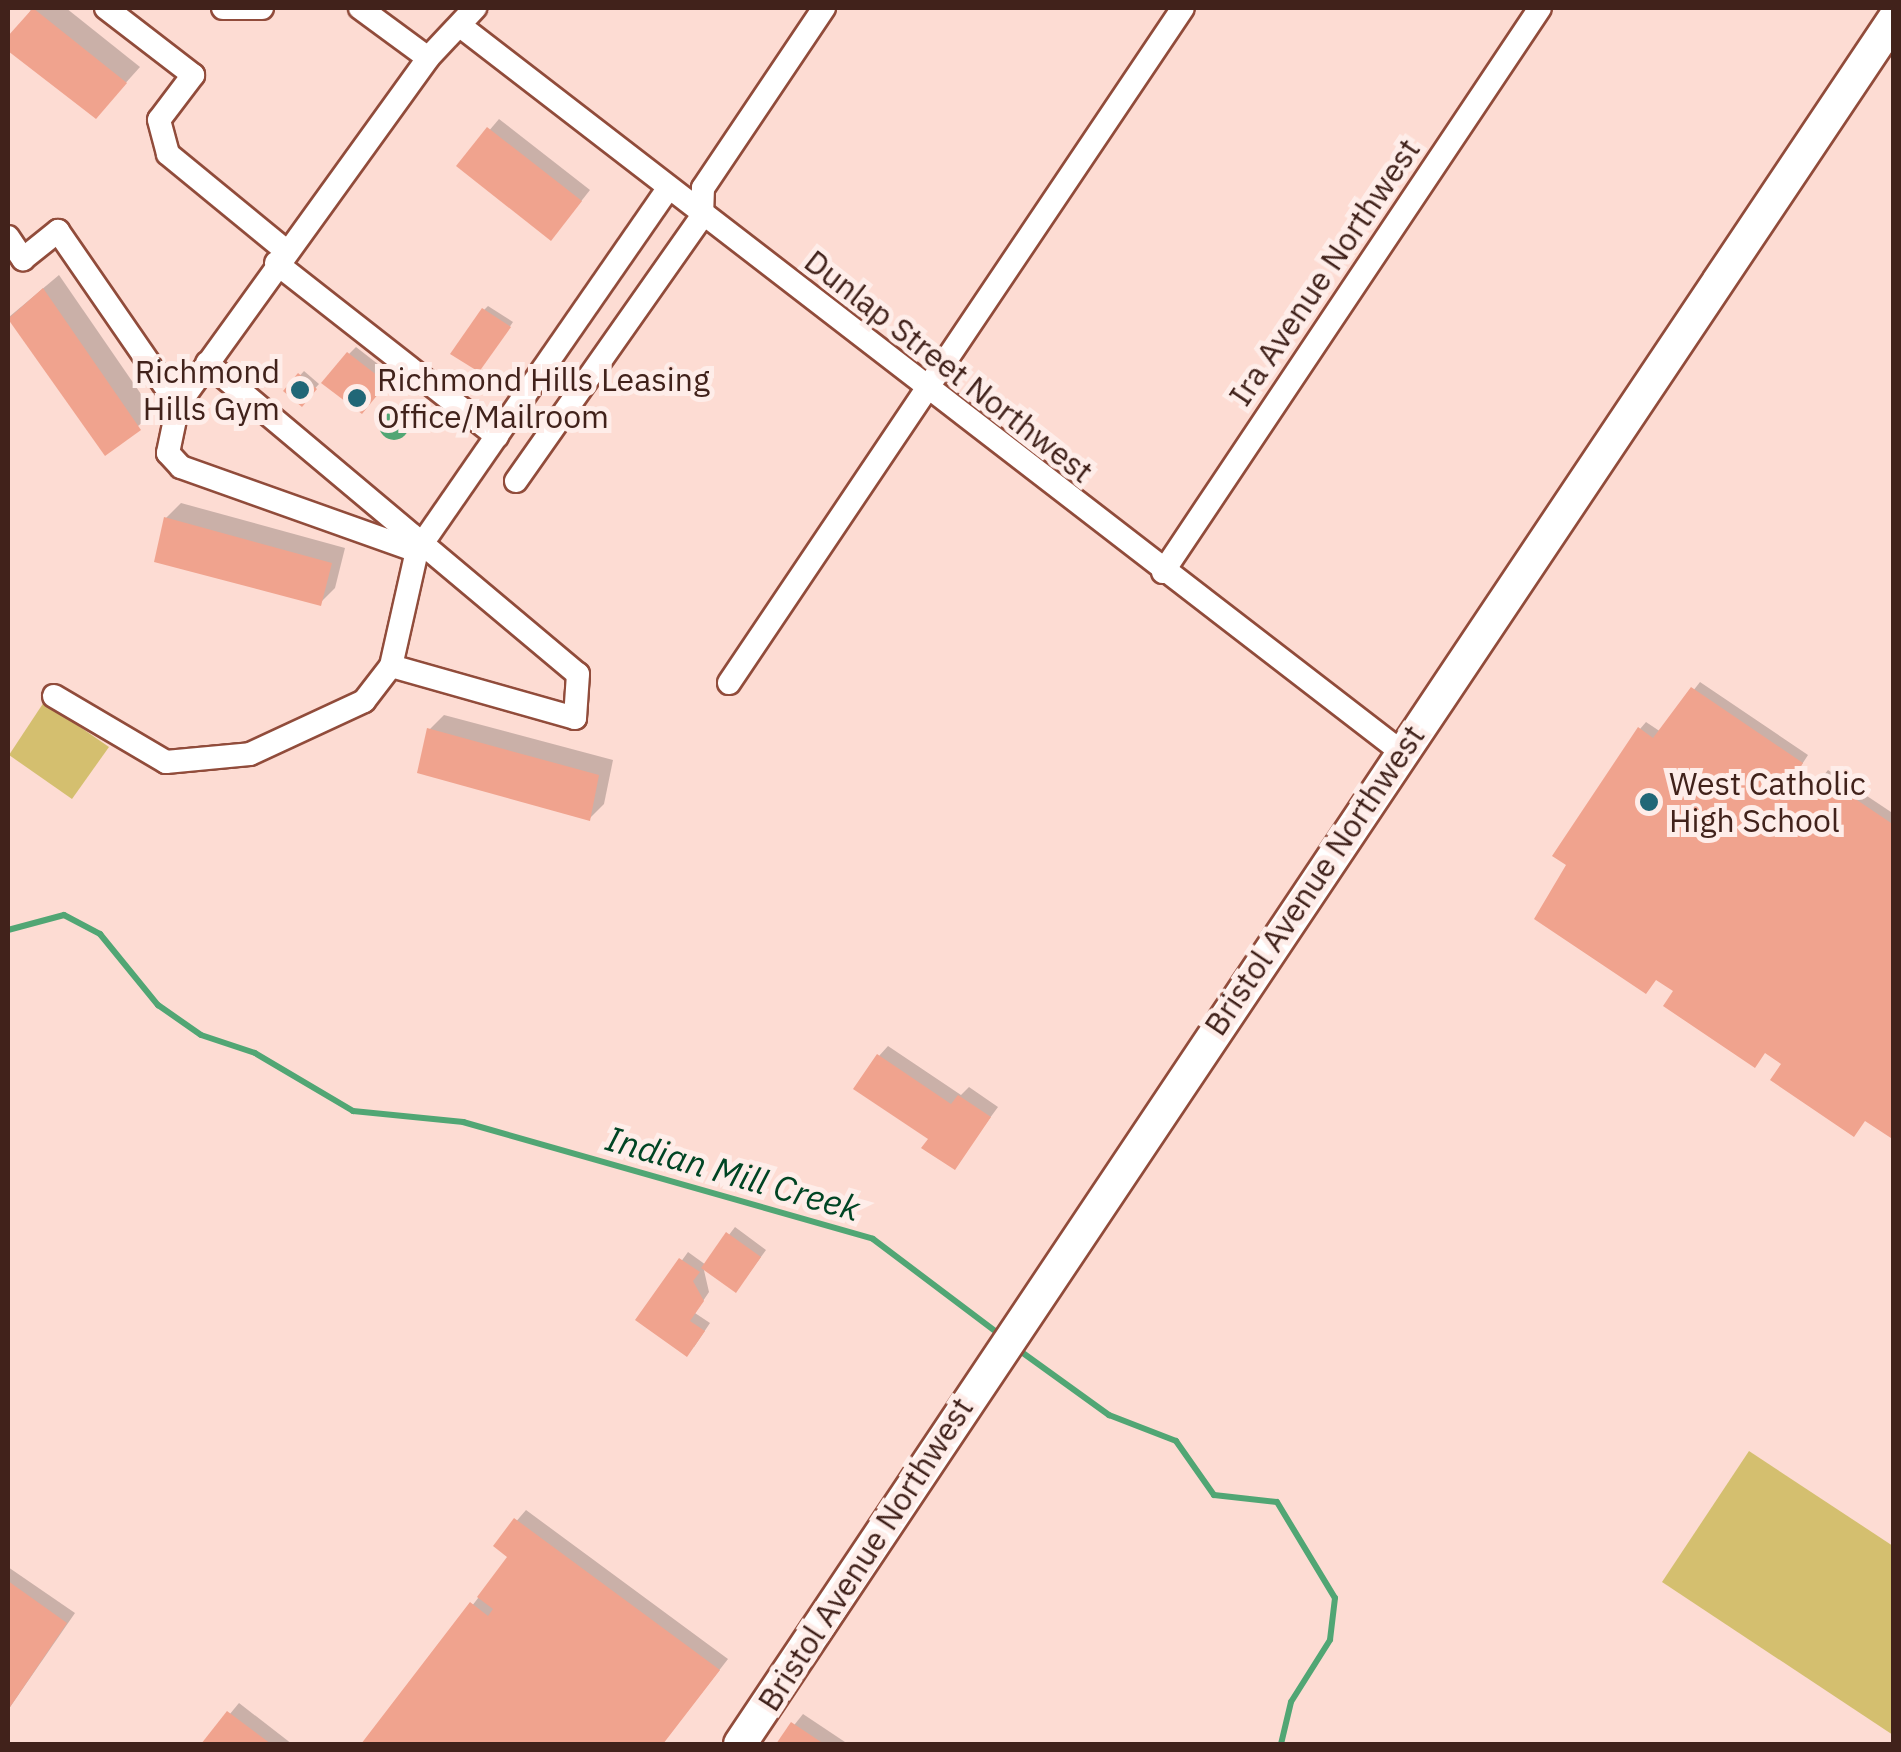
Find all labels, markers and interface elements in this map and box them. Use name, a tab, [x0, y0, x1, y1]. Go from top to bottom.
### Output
street label: Ira Avenue Northwest	[1220, 131, 1428, 413]
street label: Dunlap Street Northwest	[797, 241, 1101, 491]
place label: Richmond Hills Gym	[135, 353, 280, 428]
place label: Richmond Hills Leasing Office/Mailroom	[377, 361, 710, 436]
marker: Richmond Hills Gym	[289, 379, 311, 401]
marker: Richmond Hills Leasing Office/Mailroom	[346, 387, 368, 409]
street label: Bristol Avenue Northwest	[1196, 718, 1432, 1042]
place label: West Catholic High School	[1669, 765, 1866, 840]
marker: West Catholic High School	[1638, 791, 1660, 813]
water label: Indian Mill Creek	[601, 1117, 865, 1229]
street label: Bristol Avenue Northwest	[749, 1390, 981, 1718]

